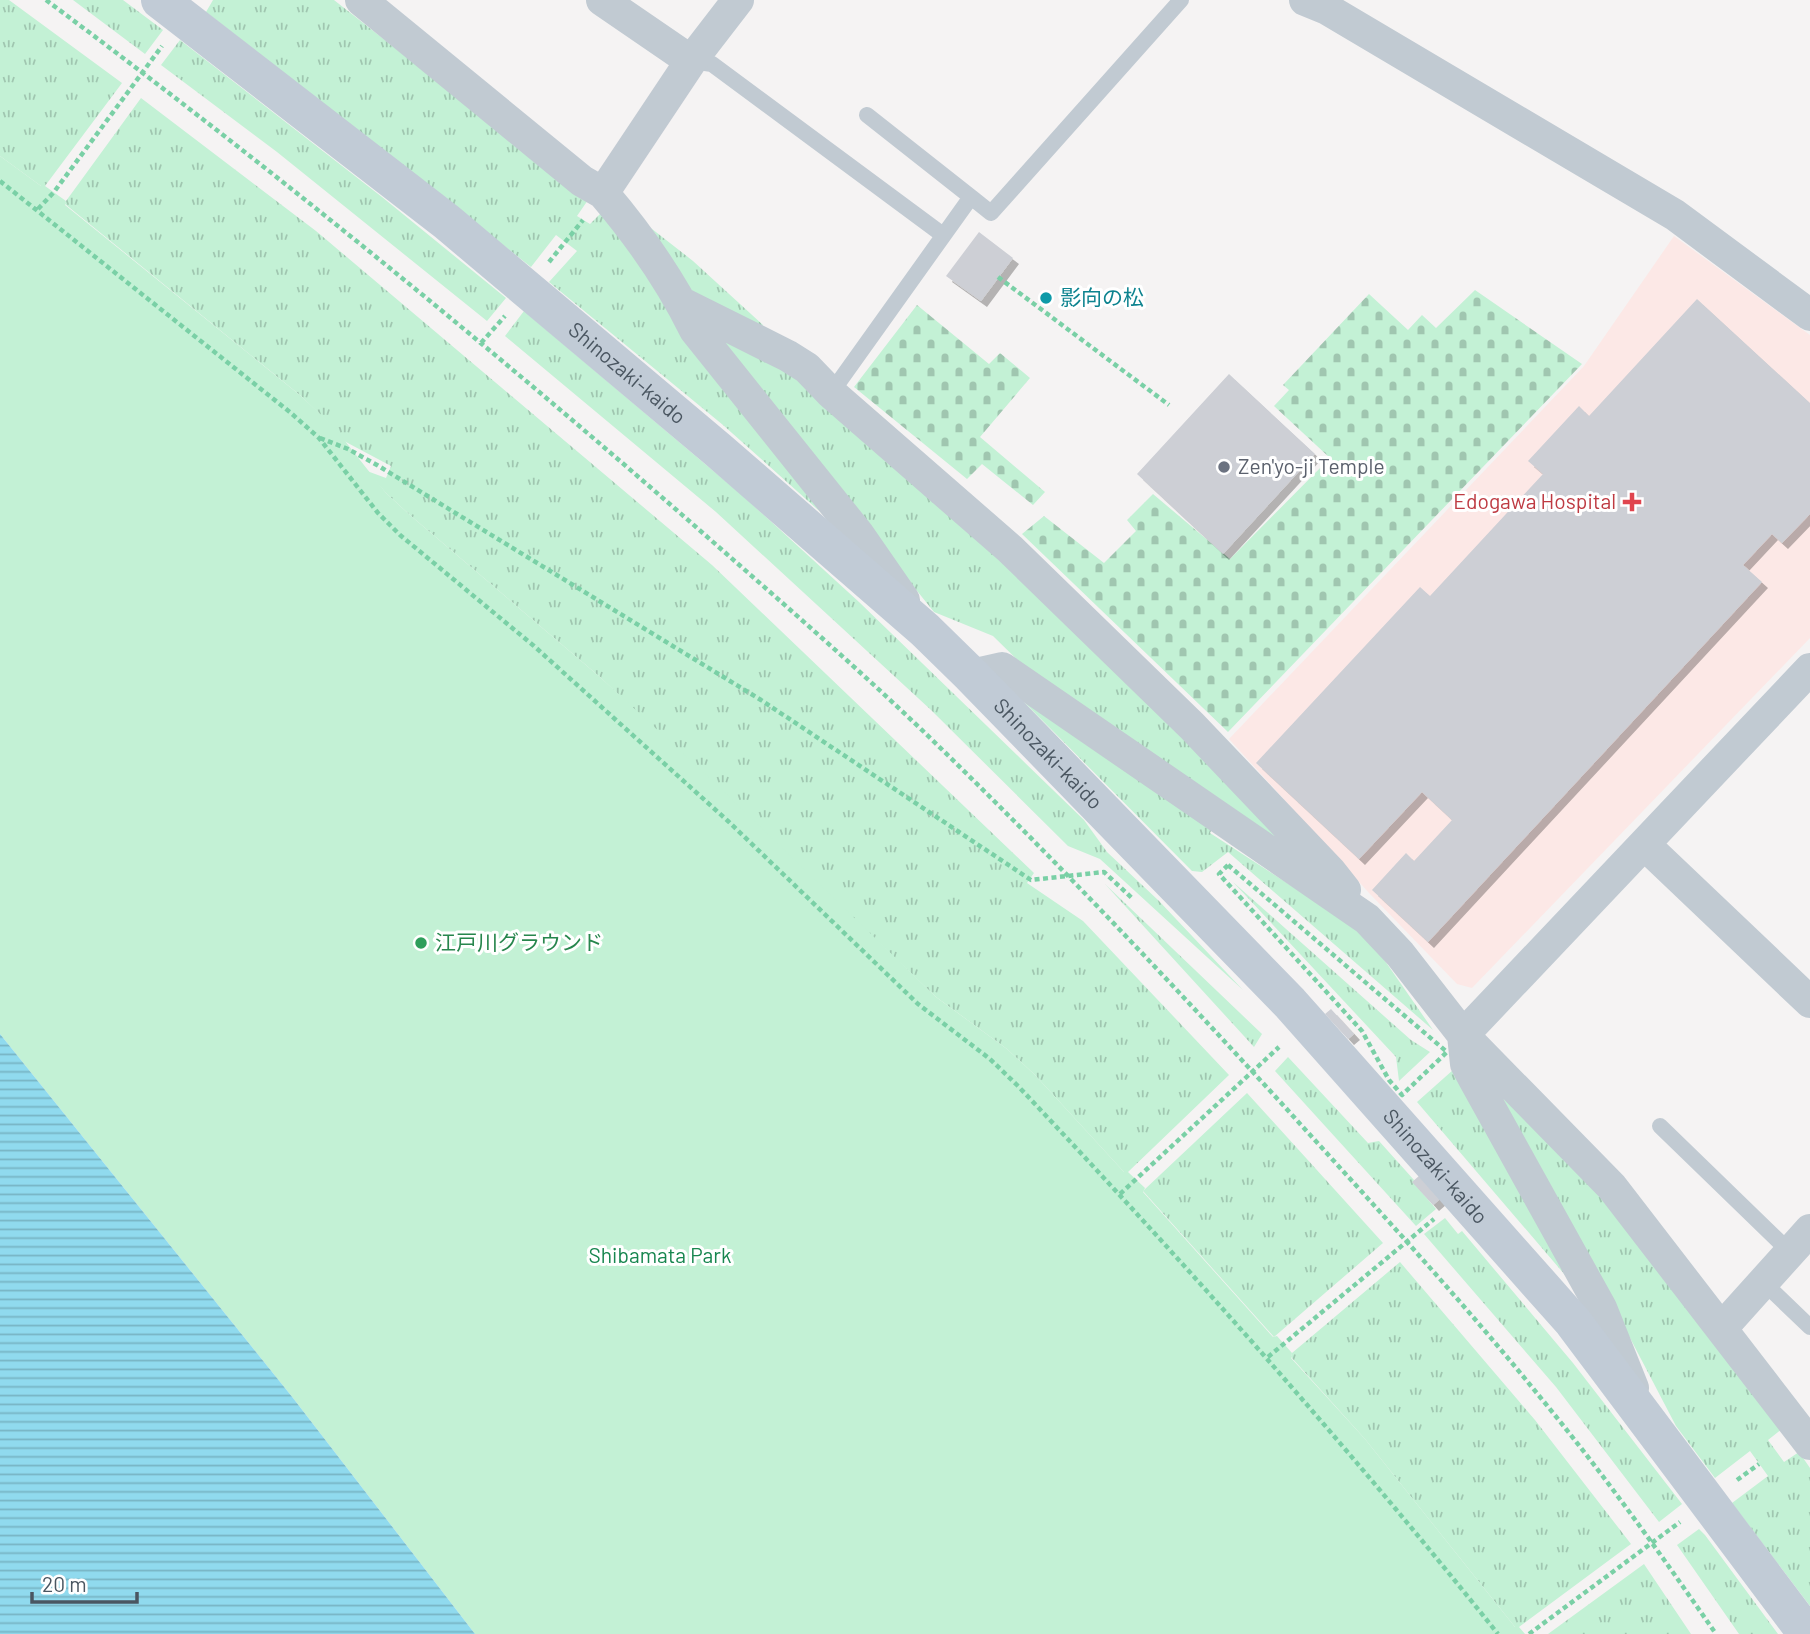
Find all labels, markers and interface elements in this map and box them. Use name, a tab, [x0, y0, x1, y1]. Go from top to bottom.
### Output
place label: 影向の松	[1060, 284, 1144, 309]
marker: 影向の松	[1038, 290, 1054, 306]
street label: Shinozaki-kaido	[564, 316, 692, 429]
place label: Zen'yo-ji Temple	[1238, 453, 1385, 478]
marker: Zen'yo-ji Temple	[1216, 459, 1232, 475]
place label: Edogawa Hospital	[1453, 488, 1616, 513]
marker: Edogawa Hospital	[1622, 492, 1642, 512]
street label: Shinozaki-kaido	[989, 692, 1109, 814]
place label: 江戸川グラウンド	[435, 929, 603, 954]
marker: 江戸川グラウンド	[413, 935, 429, 951]
street label: Shinozaki-kaido	[1379, 1103, 1494, 1228]
park label: Shibamata Park	[589, 1242, 732, 1267]
scale bar	[32, 1560, 136, 1604]
text: 20 m	[42, 1571, 87, 1596]

